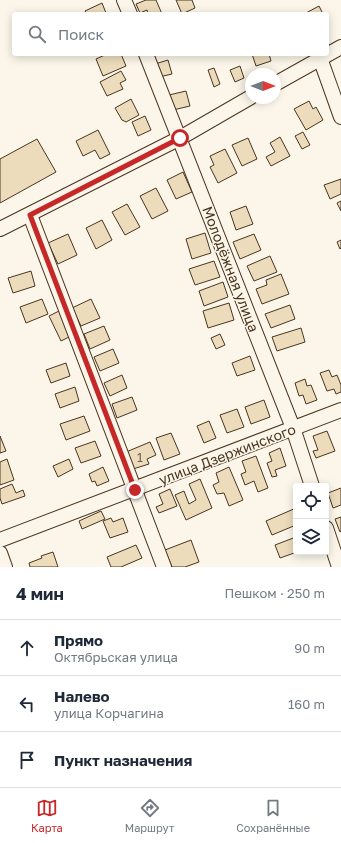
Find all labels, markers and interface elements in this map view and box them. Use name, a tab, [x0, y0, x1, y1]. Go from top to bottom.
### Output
search box	[12, 12, 329, 56]
icon: search	[26, 23, 48, 45]
text: Поиск	[58, 25, 104, 43]
north arrow	[245, 68, 281, 104]
route start	[171, 129, 189, 147]
street label: Молодёжная улица	[199, 204, 263, 334]
street label: улица Дзержинского	[156, 420, 298, 488]
house number: 1	[137, 450, 143, 465]
route end	[126, 481, 144, 499]
map controls	[293, 483, 329, 555]
button: locate	[293, 483, 329, 519]
button: layers	[293, 519, 329, 555]
text: 4 мин	[16, 583, 64, 604]
text: Пешком · 250 m	[225, 585, 325, 601]
text: Прямо	[54, 631, 103, 649]
icon: ahead	[16, 637, 38, 659]
text: 90 m	[294, 640, 325, 656]
text: Октябрьская улица	[54, 649, 178, 665]
text: Налево	[54, 687, 110, 705]
icon: left	[16, 693, 38, 715]
text: 160 m	[288, 696, 325, 712]
text: улица Корчагина	[54, 705, 164, 721]
icon: arrive	[16, 749, 38, 771]
text: Пункт назначения	[54, 751, 192, 769]
tab: Карта	[31, 797, 63, 834]
tab: Маршрут	[125, 797, 174, 834]
tab: Сохранённые	[236, 797, 310, 834]

